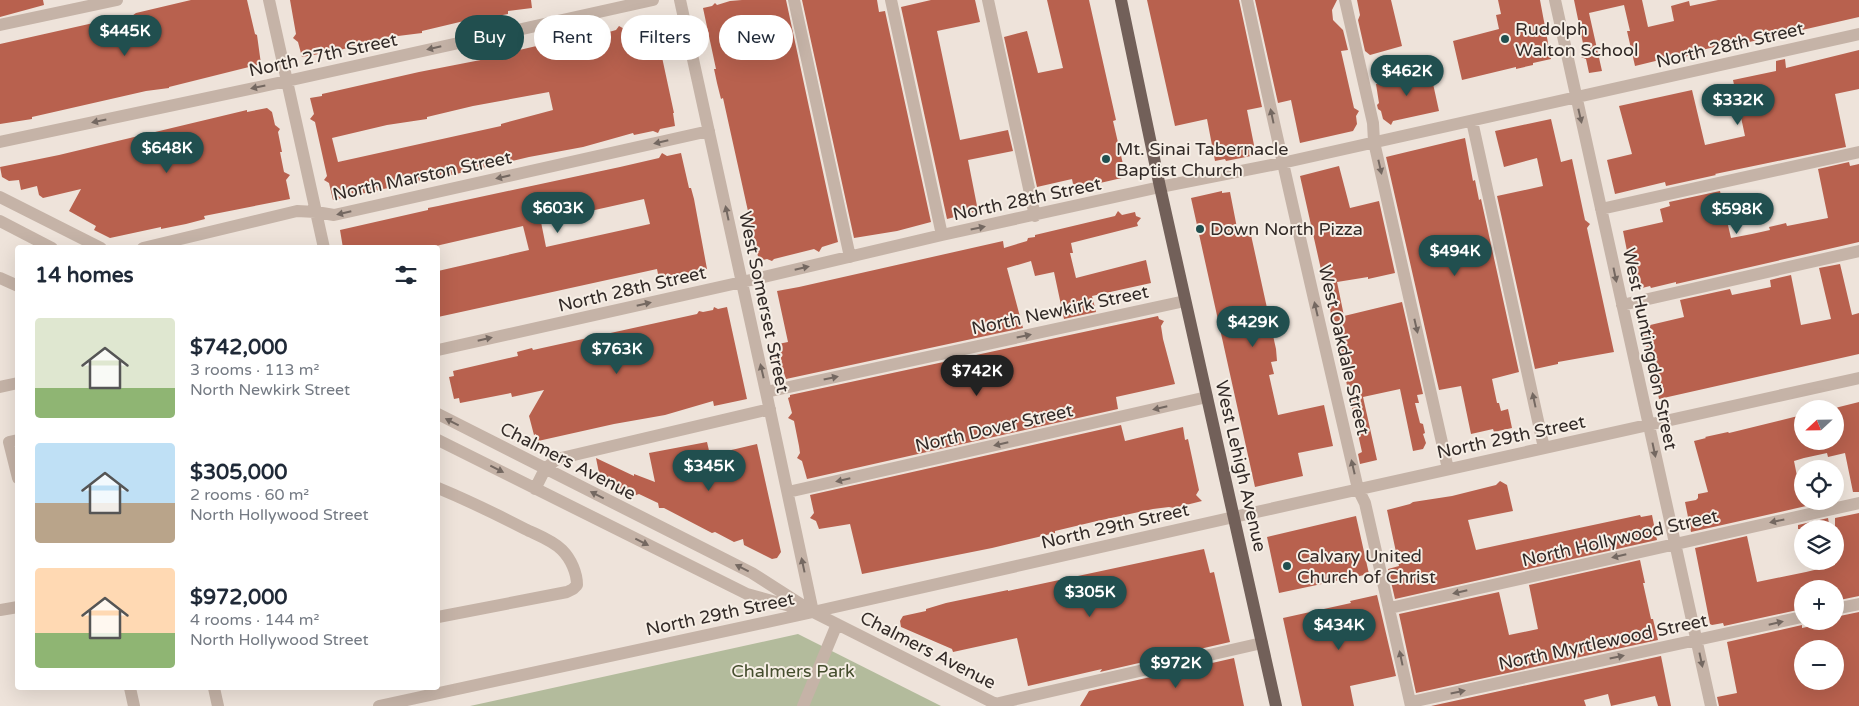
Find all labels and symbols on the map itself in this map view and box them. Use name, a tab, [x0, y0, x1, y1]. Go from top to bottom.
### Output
pin: $445K	[90, 15, 160, 57]
street label: North 28th Street	[1654, 17, 1806, 73]
place label: Rudolph Walton School	[1515, 18, 1638, 61]
street label: North 27th Street	[247, 29, 399, 81]
marker: Rudolph Walton School	[1499, 33, 1511, 45]
one-way arrow	[426, 45, 442, 53]
pin: $462K	[1372, 54, 1442, 97]
one-way arrow	[251, 83, 266, 91]
pin: $332K	[1703, 84, 1773, 126]
one-way arrow	[1576, 108, 1584, 123]
one-way arrow	[1268, 109, 1276, 124]
one-way arrow	[91, 117, 107, 125]
pin: $648K	[132, 132, 202, 174]
one-way arrow	[654, 138, 669, 146]
place label: Mt. Sinai Tabernacle Baptist Church	[1116, 138, 1289, 181]
street label: North Marston Street	[331, 146, 514, 206]
marker: Mt. Sinai Tabernacle Baptist Church	[1100, 153, 1112, 165]
one-way arrow	[1376, 160, 1384, 175]
one-way arrow	[495, 173, 510, 181]
street label: North 28th Street	[951, 173, 1103, 225]
pin: $603K	[523, 192, 593, 234]
pin: $598K	[1702, 192, 1772, 235]
one-way arrow	[723, 205, 731, 220]
one-way arrow	[336, 209, 352, 217]
street label: West Somerset Street	[734, 209, 794, 395]
place label: Down North Pizza	[1210, 218, 1363, 240]
one-way arrow	[970, 223, 986, 231]
marker: Down North Pizza	[1194, 223, 1206, 235]
pin: $494K	[1420, 234, 1490, 277]
street label: West Huntingdon Street	[1618, 246, 1682, 452]
street label: North 28th Street	[556, 261, 708, 317]
street label: West Oakdale Street	[1314, 263, 1374, 437]
one-way arrow	[795, 264, 810, 272]
one-way arrow	[1611, 267, 1619, 282]
street label: North Newkirk Street	[970, 280, 1151, 339]
one-way arrow	[636, 300, 651, 308]
one-way arrow	[1312, 301, 1320, 316]
pin: $429K	[1218, 306, 1288, 348]
one-way arrow	[1412, 318, 1420, 334]
pin: $763K	[582, 332, 652, 375]
one-way arrow	[1017, 332, 1032, 340]
one-way arrow	[478, 335, 493, 343]
pin: $742K	[942, 354, 1012, 397]
one-way arrow	[758, 364, 766, 379]
one-way arrow	[824, 373, 840, 381]
street label: West Lehigh Avenue	[1211, 378, 1271, 554]
one-way arrow	[1529, 392, 1537, 408]
street label: North Dover Street	[913, 399, 1075, 457]
north arrow	[1794, 400, 1844, 450]
one-way arrow	[1152, 404, 1167, 412]
street label: North 29th Street	[1435, 411, 1587, 463]
street label: Chalmers Avenue	[496, 417, 640, 505]
one-way arrow	[444, 418, 459, 426]
one-way arrow	[994, 440, 1009, 448]
one-way arrow	[1650, 443, 1658, 458]
pin: $345K	[674, 450, 744, 492]
one-way arrow	[1349, 460, 1357, 475]
one-way arrow	[490, 466, 504, 474]
one-way arrow	[835, 476, 851, 484]
one-way arrow	[589, 491, 604, 499]
street label: North 29th Street	[1039, 498, 1191, 554]
street label: North Hollywood Street	[1520, 505, 1720, 571]
one-way arrow	[1770, 517, 1785, 525]
one-way arrow	[635, 538, 649, 546]
place label: Calvary United Church of Christ	[1297, 545, 1436, 588]
one-way arrow	[1611, 552, 1626, 560]
one-way arrow	[799, 557, 807, 572]
marker: Calvary United Church of Christ	[1281, 560, 1293, 572]
one-way arrow	[735, 564, 749, 572]
pin: $305K	[1055, 576, 1125, 618]
street label: North 29th Street	[644, 588, 796, 640]
one-way arrow	[1453, 588, 1468, 596]
street label: Chalmers Avenue	[856, 606, 1000, 694]
pin: $434K	[1304, 608, 1374, 651]
street label: North Myrtlewood Street	[1496, 609, 1710, 675]
one-way arrow	[1768, 618, 1784, 626]
pin: $972K	[1141, 646, 1211, 689]
one-way arrow	[1397, 651, 1405, 666]
one-way arrow	[1609, 653, 1625, 661]
one-way arrow	[1697, 653, 1705, 668]
park label: Chalmers Park	[731, 660, 855, 682]
one-way arrow	[1451, 688, 1466, 696]

